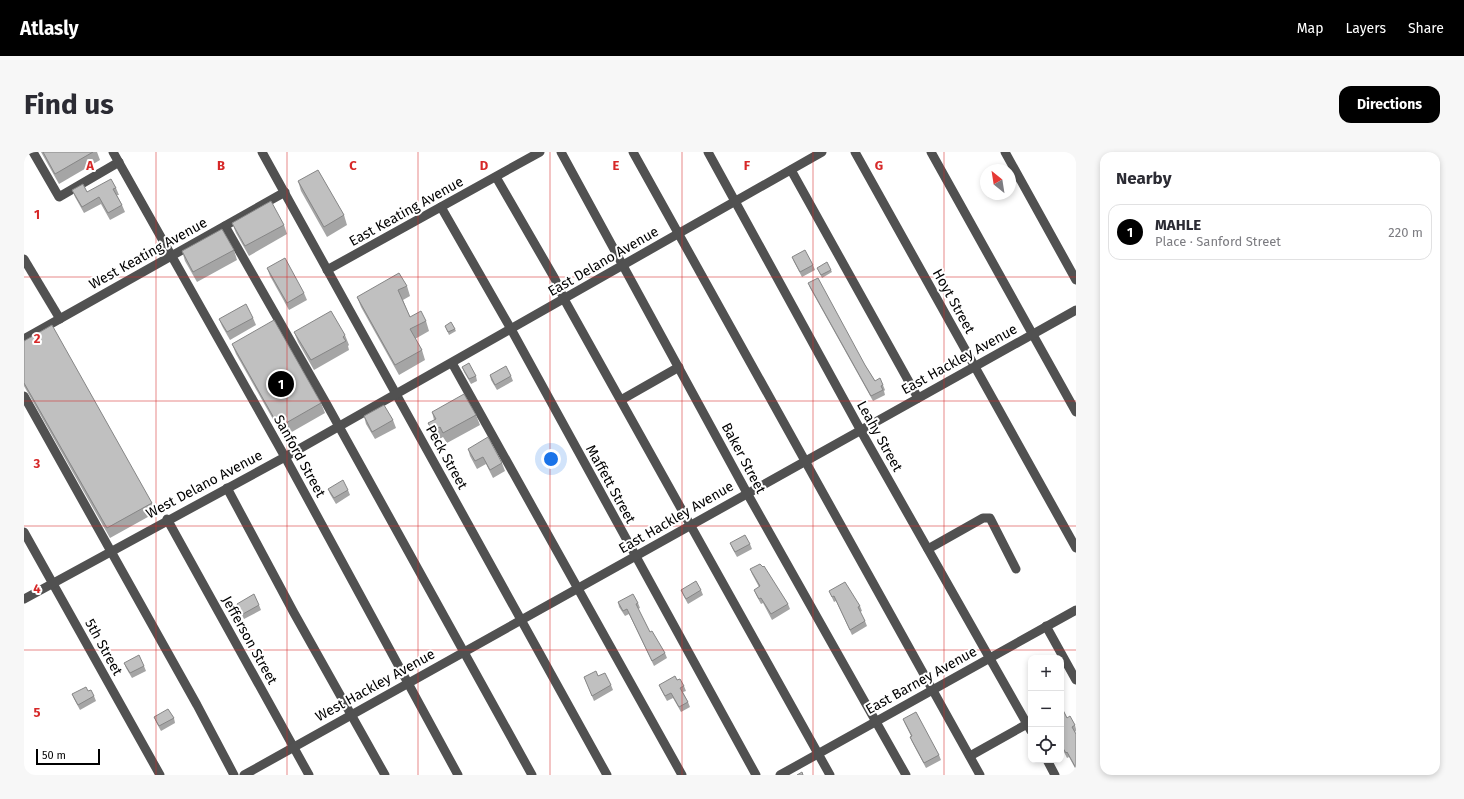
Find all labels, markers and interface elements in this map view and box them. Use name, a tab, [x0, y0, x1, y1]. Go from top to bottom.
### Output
text: Atlasly	[20, 17, 79, 40]
text: Map	[1297, 20, 1323, 37]
text: Layers	[1345, 20, 1386, 37]
text: Share	[1408, 20, 1444, 37]
button: Directions	[1339, 86, 1440, 123]
text: Find us	[24, 88, 114, 121]
text: A	[85, 158, 94, 173]
text: B	[217, 158, 225, 173]
text: C	[349, 158, 357, 173]
text: D	[480, 158, 489, 173]
text: E	[613, 158, 620, 173]
text: F	[744, 158, 751, 173]
text: G	[875, 158, 883, 173]
north arrow	[980, 164, 1016, 200]
text: Nearby	[1116, 168, 1171, 189]
street label: East Keating Avenue	[346, 173, 466, 250]
text: 1	[34, 207, 40, 222]
street label: West Keating Avenue	[86, 214, 210, 293]
text: MAHLE	[1155, 216, 1201, 234]
street label: East Delano Avenue	[545, 223, 662, 300]
text: 1	[1127, 225, 1133, 240]
text: 220 m	[1388, 225, 1423, 240]
text: Place · Sanford Street	[1155, 234, 1281, 249]
street label: Hoyt Street	[929, 266, 979, 337]
street label: East Hackley Avenue	[898, 321, 1020, 398]
text: 2	[34, 331, 41, 346]
pin: 1	[268, 369, 294, 399]
street label: Leahy Street	[853, 398, 906, 475]
street label: Sanford Street	[270, 412, 330, 501]
street label: Baker Street	[718, 420, 770, 497]
street label: Peck Street	[422, 422, 472, 493]
street label: Maffett Street	[582, 442, 640, 527]
street label: West Delano Avenue	[143, 447, 265, 522]
your location	[541, 449, 561, 469]
text: 3	[33, 456, 41, 471]
street label: East Hackley Avenue	[616, 478, 737, 557]
text: 4	[33, 581, 41, 596]
street label: Jefferson Street	[218, 593, 281, 688]
street label: 5th Street	[81, 616, 126, 679]
street label: East Barney Avenue	[863, 643, 980, 718]
street label: West Hackley Avenue	[313, 646, 438, 725]
map controls	[1028, 655, 1064, 763]
button: +	[1028, 655, 1064, 691]
button: −	[1028, 691, 1064, 727]
text: 5	[34, 705, 41, 720]
button: locate	[1028, 727, 1064, 763]
scale bar	[36, 747, 100, 766]
text: 50 m	[42, 749, 66, 762]

